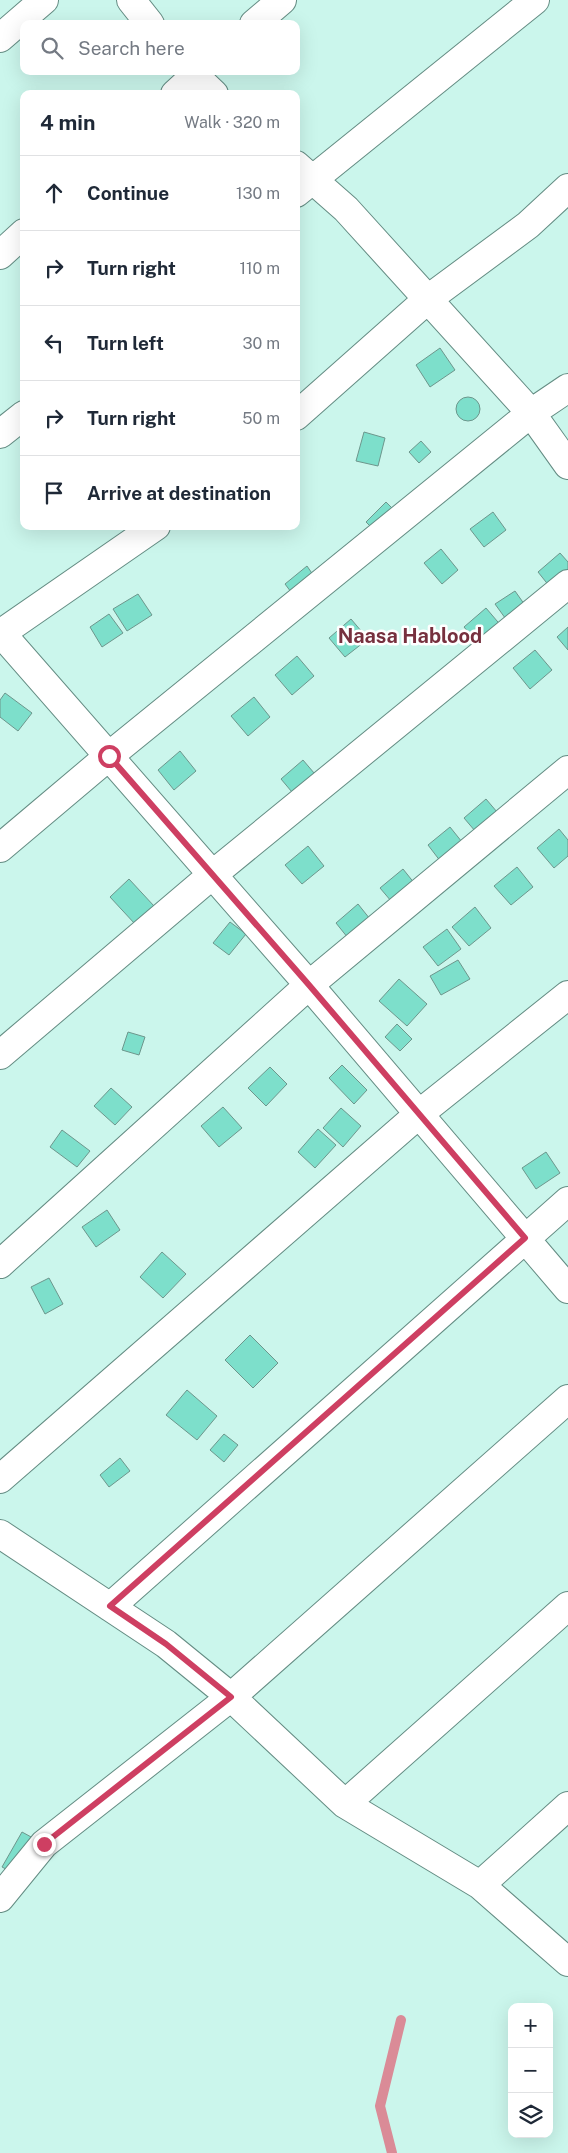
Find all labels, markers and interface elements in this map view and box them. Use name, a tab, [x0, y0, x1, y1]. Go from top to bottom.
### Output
search box	[20, 20, 300, 75]
icon: search	[38, 34, 66, 62]
text: Search here	[78, 37, 185, 59]
text: 4 min	[40, 110, 95, 135]
text: Walk · 320 m	[184, 113, 280, 132]
icon: ahead	[40, 179, 68, 207]
text: Continue	[87, 182, 169, 204]
text: 130 m	[236, 184, 280, 203]
icon: right	[40, 254, 68, 282]
text: Turn right	[87, 257, 176, 279]
text: 110 m	[239, 259, 280, 278]
icon: left	[40, 329, 68, 357]
text: Turn left	[87, 332, 164, 354]
text: 30 m	[243, 334, 280, 353]
icon: right	[40, 404, 68, 432]
text: Turn right	[87, 407, 176, 429]
text: 50 m	[242, 409, 280, 428]
icon: arrive	[40, 479, 68, 507]
text: Arrive at destination	[87, 482, 271, 504]
district label: Naasa Hablood	[338, 624, 482, 648]
route start	[98, 745, 121, 768]
route end	[33, 1833, 56, 1856]
map controls	[508, 2003, 553, 2138]
button: +	[508, 2003, 553, 2048]
button: −	[508, 2048, 553, 2093]
button: layers	[508, 2093, 553, 2138]

